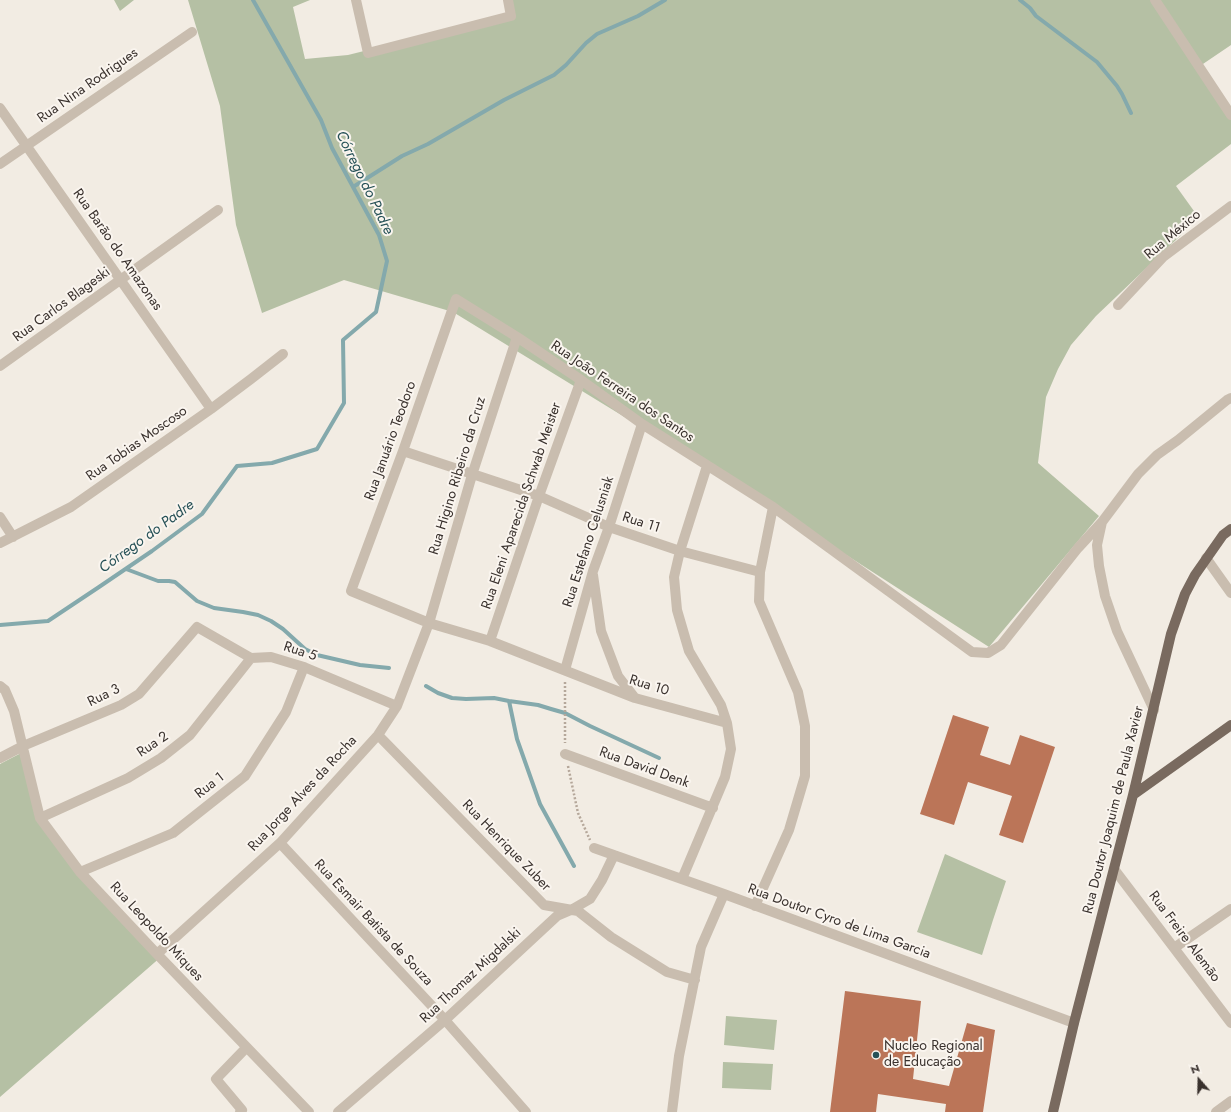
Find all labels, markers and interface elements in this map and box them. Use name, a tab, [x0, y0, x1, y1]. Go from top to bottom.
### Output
street label: Rua Nina Rodrigues	[34, 45, 142, 127]
water label: Córrego do Padre	[331, 128, 397, 238]
street label: Rua Barão do Amazonas	[69, 186, 165, 314]
street label: Rua México	[1141, 207, 1205, 263]
street label: Rua Carlos Blageski	[10, 264, 114, 346]
street label: Rua João Ferreira dos Santos	[547, 338, 697, 446]
street label: Rua Januário Teodoro	[362, 379, 420, 503]
street label: Rua Higino Ribeiro da Cruz	[426, 395, 490, 557]
street label: Rua Eleni Aparecida Schwab Meister	[479, 400, 565, 612]
street label: Rua Tobias Moscoso	[83, 403, 191, 485]
street label: Rua Estefano Celusniak	[560, 474, 618, 610]
water label: Córrego do Padre	[96, 496, 198, 578]
street label: Rua 11	[620, 509, 662, 537]
street label: Rua 5	[281, 639, 319, 665]
street label: Rua 10	[627, 672, 671, 700]
street label: Rua 3	[85, 681, 123, 711]
street label: Rua Doutor Joaquim de Paula Xavier	[1080, 704, 1148, 916]
street label: Rua 2	[134, 729, 172, 761]
street label: Rua Jorge Alves da Rocha	[245, 733, 361, 855]
street label: Rua David Denk	[597, 744, 691, 792]
street label: Rua 1	[192, 769, 228, 803]
street label: Rua Henrique Zuber	[458, 797, 554, 895]
street label: Rua Esmair Batista de Souza	[310, 856, 436, 990]
street label: Rua Leopoldo Miques	[106, 879, 206, 985]
street label: Rua Doutor Cyro de Lima Garcia	[745, 881, 933, 963]
street label: Rua Freire Alemão	[1144, 888, 1224, 986]
street label: Rua Thomaz Migdalski	[417, 925, 525, 1027]
place label: Nucleo Regional de Educação	[884, 1039, 983, 1072]
marker: Nucleo Regional de Educação	[871, 1050, 881, 1060]
north arrow	[1179, 1060, 1219, 1100]
text: N	[1188, 1060, 1202, 1078]

